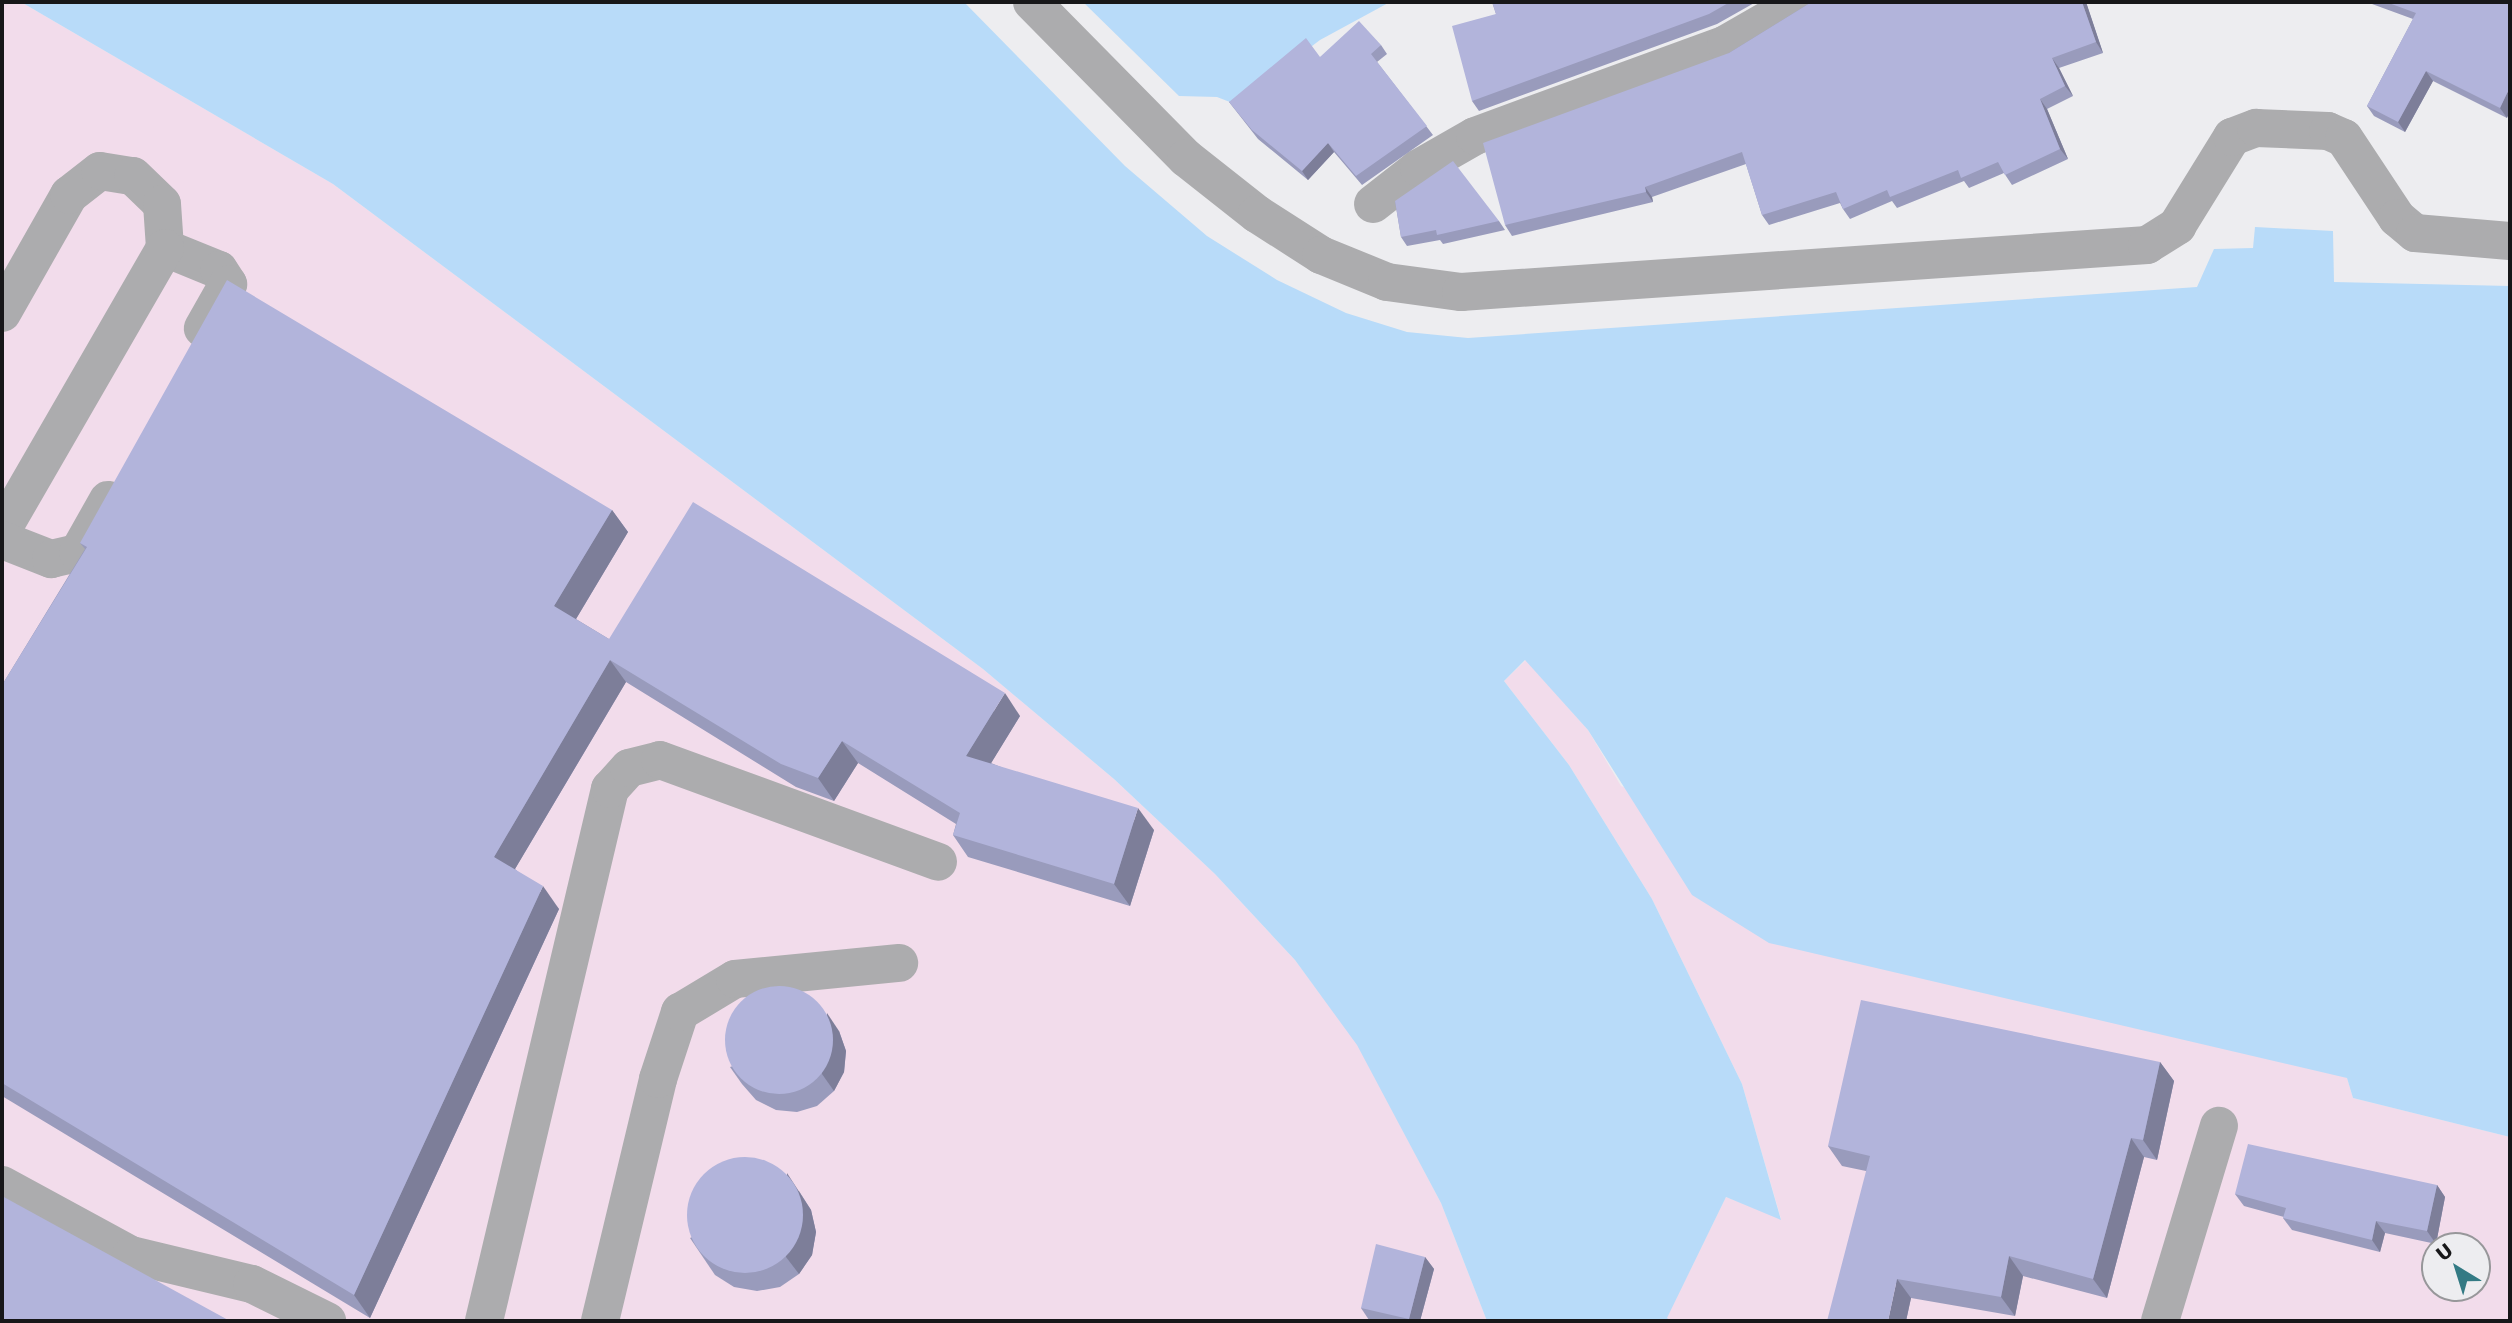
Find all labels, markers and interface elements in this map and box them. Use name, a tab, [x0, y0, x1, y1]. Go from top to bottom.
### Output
north arrow	[2421, 1232, 2491, 1302]
text: U	[2431, 1239, 2457, 1265]

